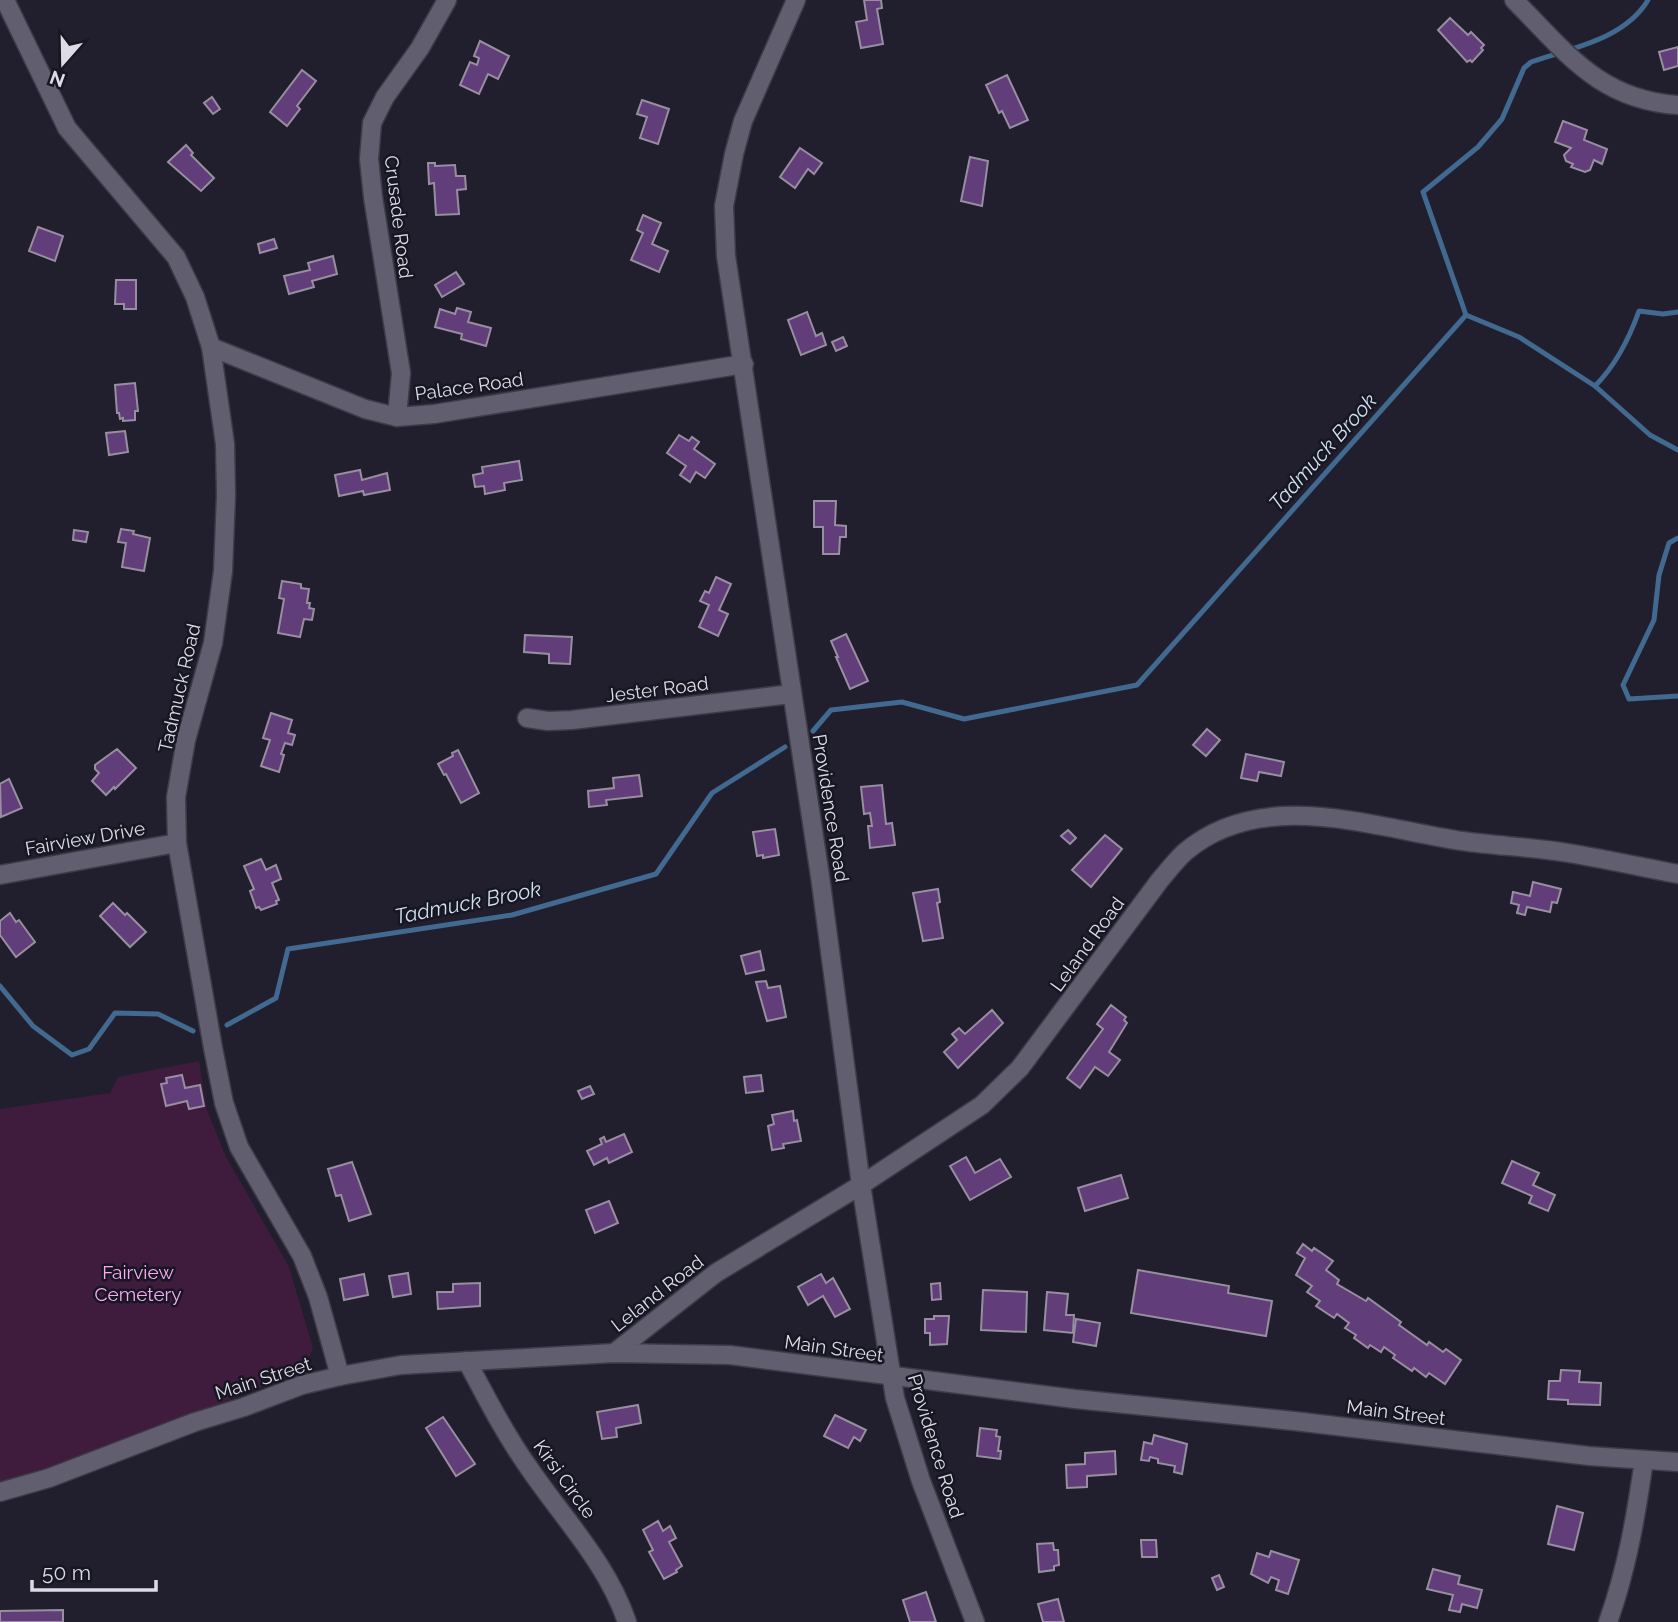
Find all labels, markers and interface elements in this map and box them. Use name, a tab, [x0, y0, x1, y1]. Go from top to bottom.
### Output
north arrow	[28, 28, 98, 98]
text: N	[47, 66, 68, 92]
street label: Crusade Road	[381, 154, 417, 280]
street label: Palace Road	[413, 367, 525, 405]
water label: Tadmuck Brook	[1264, 388, 1382, 515]
street label: Tadmuck Road	[153, 621, 205, 755]
street label: Jester Road	[604, 672, 710, 706]
street label: Providence Road	[808, 733, 854, 883]
street label: Fairview Drive	[23, 817, 147, 859]
water label: Tadmuck Brook	[392, 876, 543, 929]
street label: Leland Road	[1046, 893, 1128, 995]
street label: Leland Road	[607, 1250, 707, 1336]
park label: Fairview Cemetery	[94, 1261, 182, 1305]
street label: Main Street	[783, 1330, 886, 1366]
street label: Main Street	[212, 1352, 314, 1404]
street label: Providence Road	[904, 1371, 968, 1521]
street label: Main Street	[1345, 1395, 1447, 1429]
street label: Kirsi Circle	[529, 1436, 601, 1522]
scale bar	[32, 1548, 156, 1592]
text: 50 m	[42, 1560, 91, 1585]

